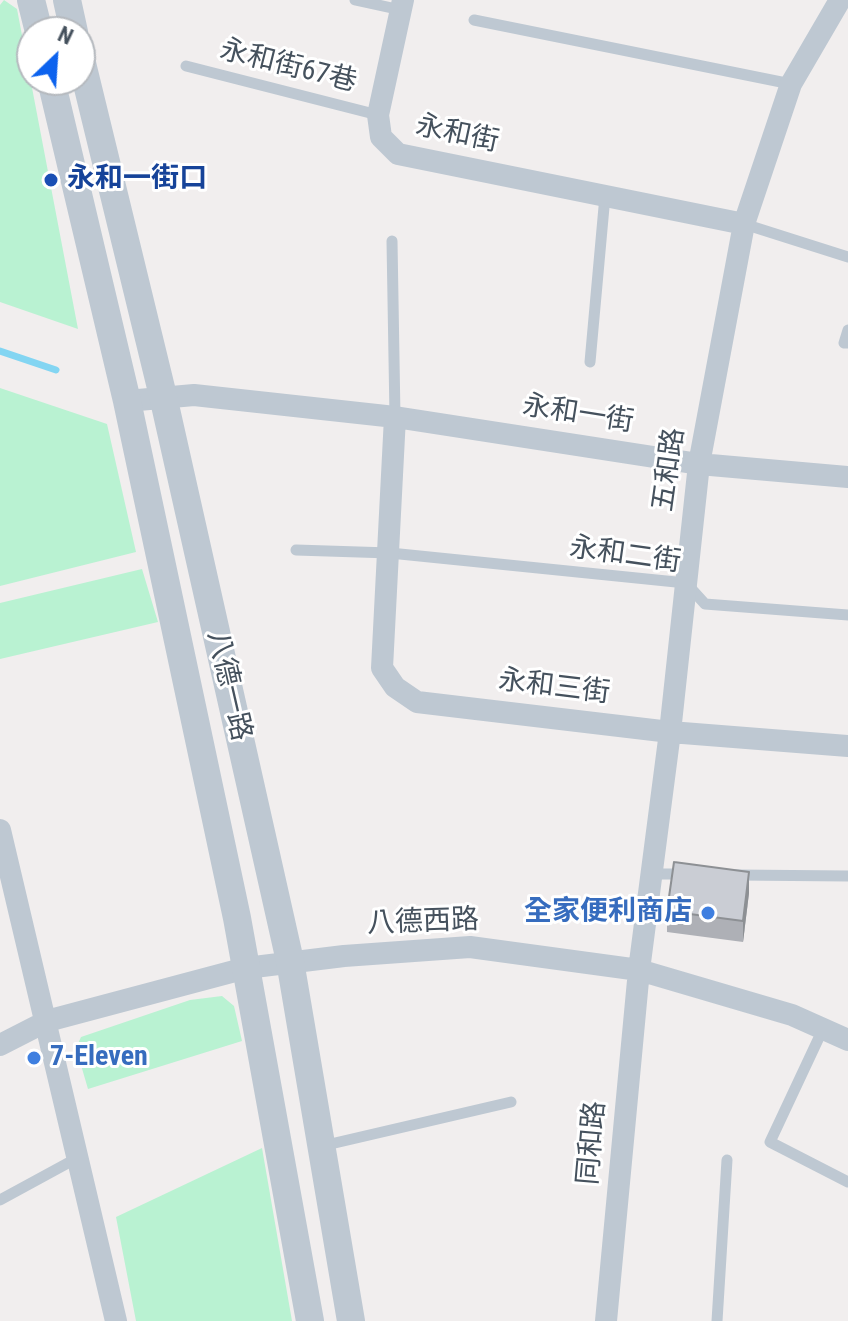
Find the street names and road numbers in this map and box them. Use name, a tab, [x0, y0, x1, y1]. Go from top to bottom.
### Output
street label: 永和街67巷	[216, 34, 360, 100]
street label: 永和街	[412, 110, 502, 160]
street label: 永和一街	[520, 390, 636, 440]
street label: 五和路	[648, 426, 692, 514]
street label: 永和二街	[567, 532, 683, 580]
street label: 八德一路	[199, 628, 257, 744]
street label: 永和三街	[496, 665, 612, 711]
street label: 八德西路	[366, 904, 480, 942]
street label: 同和路	[573, 1100, 613, 1186]

